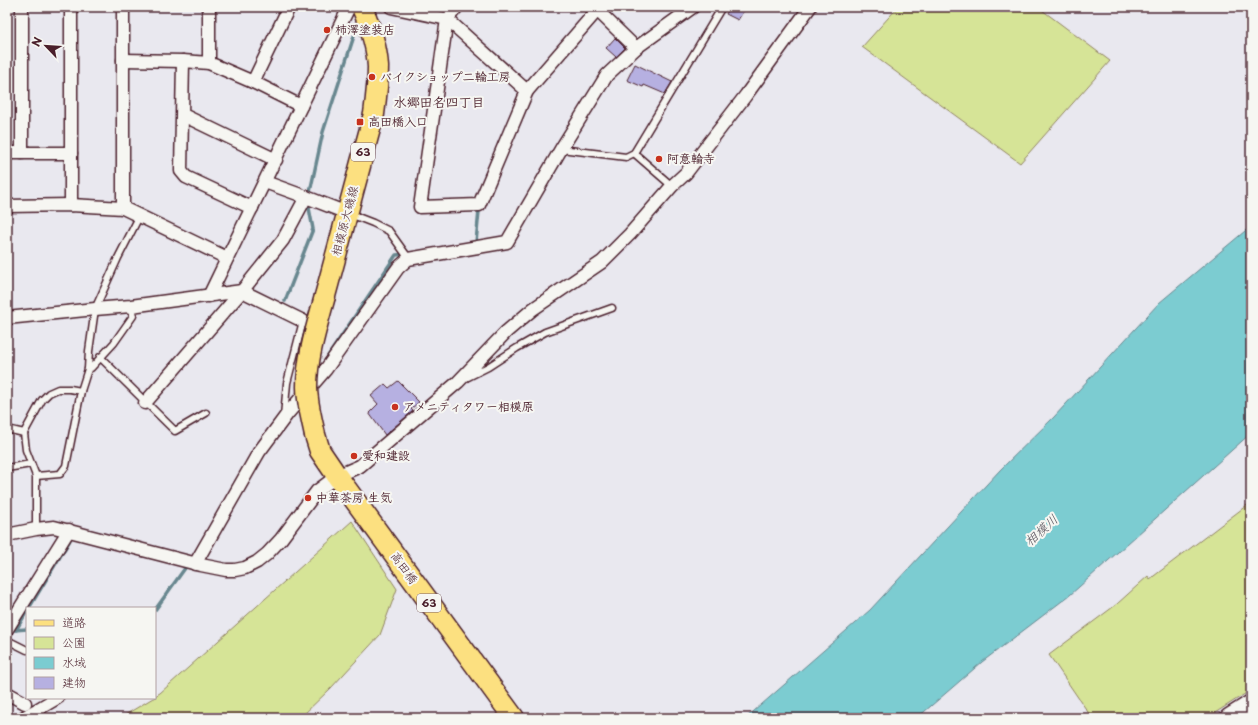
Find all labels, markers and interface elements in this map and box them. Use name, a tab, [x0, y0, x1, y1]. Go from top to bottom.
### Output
place label: 柿澤塗装店	[335, 20, 395, 38]
marker: 柿澤塗装店	[322, 25, 332, 35]
north arrow	[26, 26, 66, 66]
text: N	[27, 34, 46, 49]
place label: バイクショップ二輪工房	[380, 67, 511, 85]
marker: バイクショップ二輪工房	[367, 72, 377, 82]
district label: 水郷田名四丁目	[393, 92, 485, 111]
place label: 高田橋入口	[368, 112, 428, 130]
marker: 高田橋入口	[355, 117, 365, 127]
road number: 63	[351, 143, 375, 161]
place label: 阿意輪寺	[667, 149, 715, 167]
marker: 阿意輪寺	[654, 154, 664, 164]
street label: 相模原大磯線	[326, 184, 362, 258]
place label: アメニティタワー相模原	[403, 397, 534, 415]
marker: アメニティタワー相模原	[390, 402, 400, 412]
place label: 愛和建設	[362, 446, 410, 464]
marker: 愛和建設	[349, 451, 359, 461]
place label: 中華茶房 生気	[316, 488, 392, 506]
marker: 中華茶房 生気	[303, 493, 313, 503]
water label: 相模川	[1020, 510, 1062, 550]
street label: 高田橋	[387, 548, 423, 587]
road number: 63	[417, 594, 441, 612]
legend	[26, 607, 156, 699]
text: 道路	[62, 613, 86, 631]
text: 公園	[62, 633, 86, 651]
text: 水域	[62, 653, 86, 671]
text: 建物	[62, 673, 86, 691]

